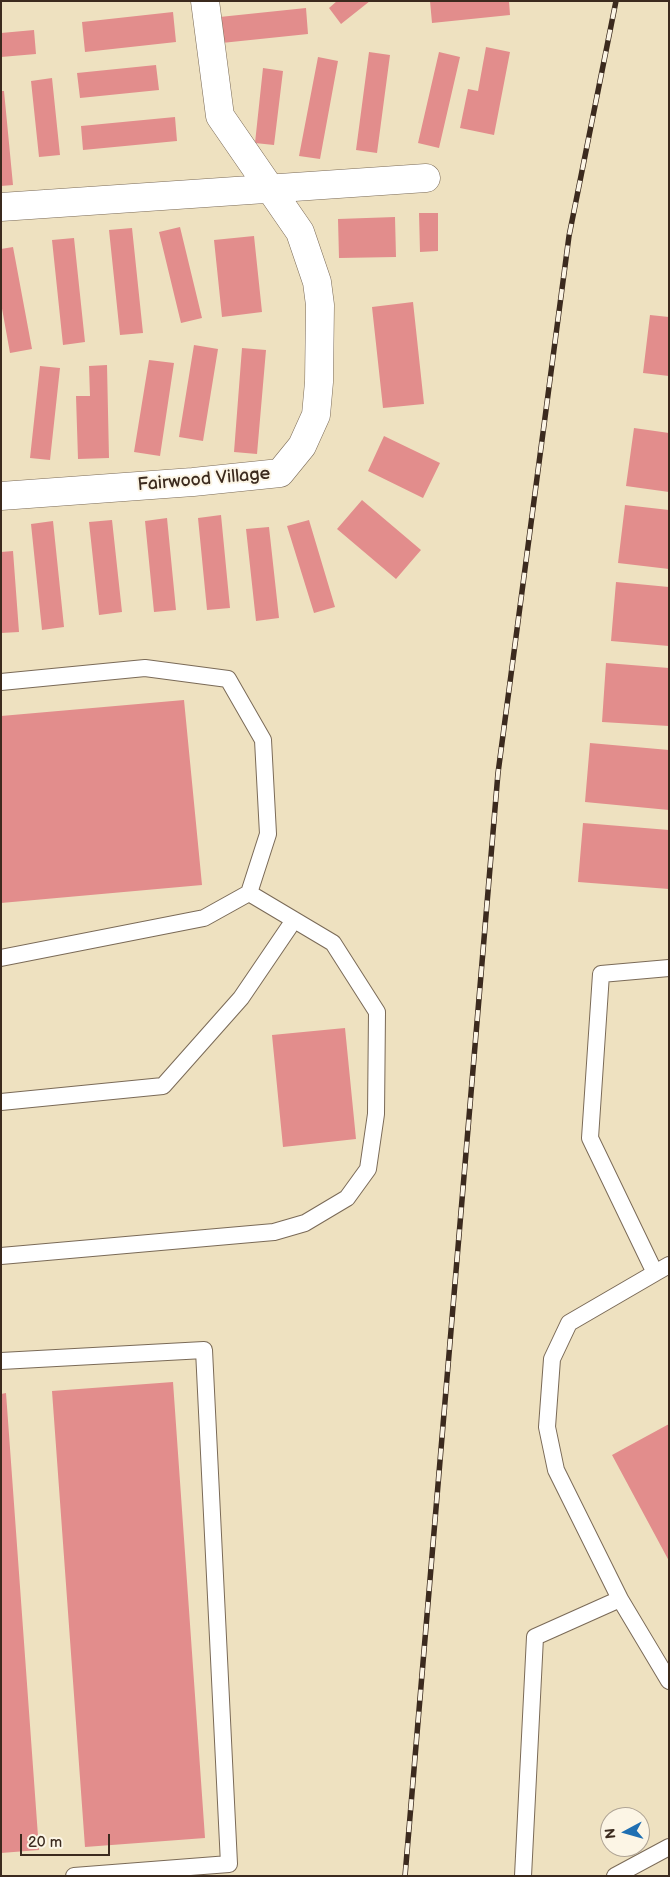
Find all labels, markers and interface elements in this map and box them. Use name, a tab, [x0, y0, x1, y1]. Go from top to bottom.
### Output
street label: Fairwood Village	[137, 463, 271, 497]
north arrow	[600, 1807, 650, 1857]
scale bar	[22, 1824, 112, 1856]
text: N	[602, 1827, 620, 1840]
text: 20 m	[28, 1833, 62, 1852]

